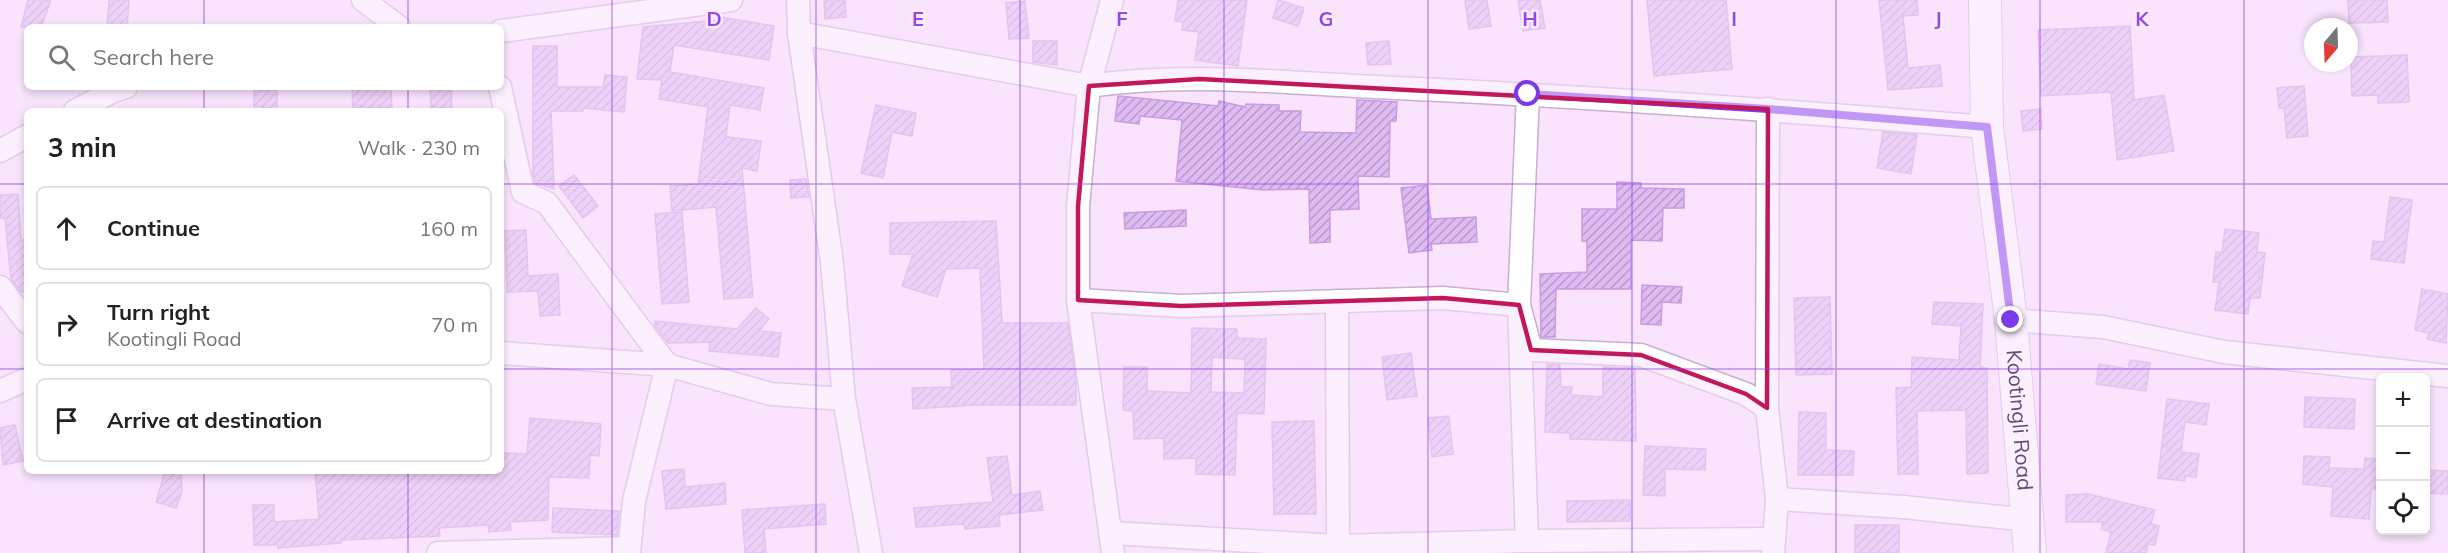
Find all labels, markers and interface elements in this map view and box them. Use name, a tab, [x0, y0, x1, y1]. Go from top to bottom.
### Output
text: D	[706, 6, 722, 31]
text: E	[912, 6, 924, 31]
text: F	[1116, 6, 1128, 31]
text: G	[1319, 6, 1333, 31]
text: H	[1522, 6, 1538, 31]
text: I	[1731, 6, 1737, 31]
text: J	[1934, 6, 1942, 31]
text: K	[2135, 6, 2149, 31]
north arrow	[2304, 18, 2358, 72]
search box	[24, 24, 504, 90]
icon: search	[45, 41, 78, 74]
text: Search here	[93, 43, 214, 71]
route start	[1514, 80, 1540, 106]
text: 3 min	[48, 131, 117, 164]
text: Walk · 230 m	[358, 135, 480, 160]
icon: ahead	[50, 212, 83, 245]
text: Continue	[107, 214, 200, 242]
text: 160 m	[419, 216, 478, 241]
text: Turn right	[107, 298, 210, 326]
route end	[1997, 306, 2023, 332]
icon: right	[50, 308, 83, 341]
text: 70 m	[431, 312, 478, 337]
text: Kootingli Road	[107, 326, 242, 351]
street label: Kootingli Road	[2001, 349, 2039, 492]
map controls	[2376, 373, 2430, 535]
button: +	[2376, 373, 2430, 427]
icon: arrive	[50, 404, 83, 437]
text: Arrive at destination	[107, 406, 322, 434]
button: −	[2376, 427, 2430, 481]
button: locate	[2376, 481, 2430, 535]

